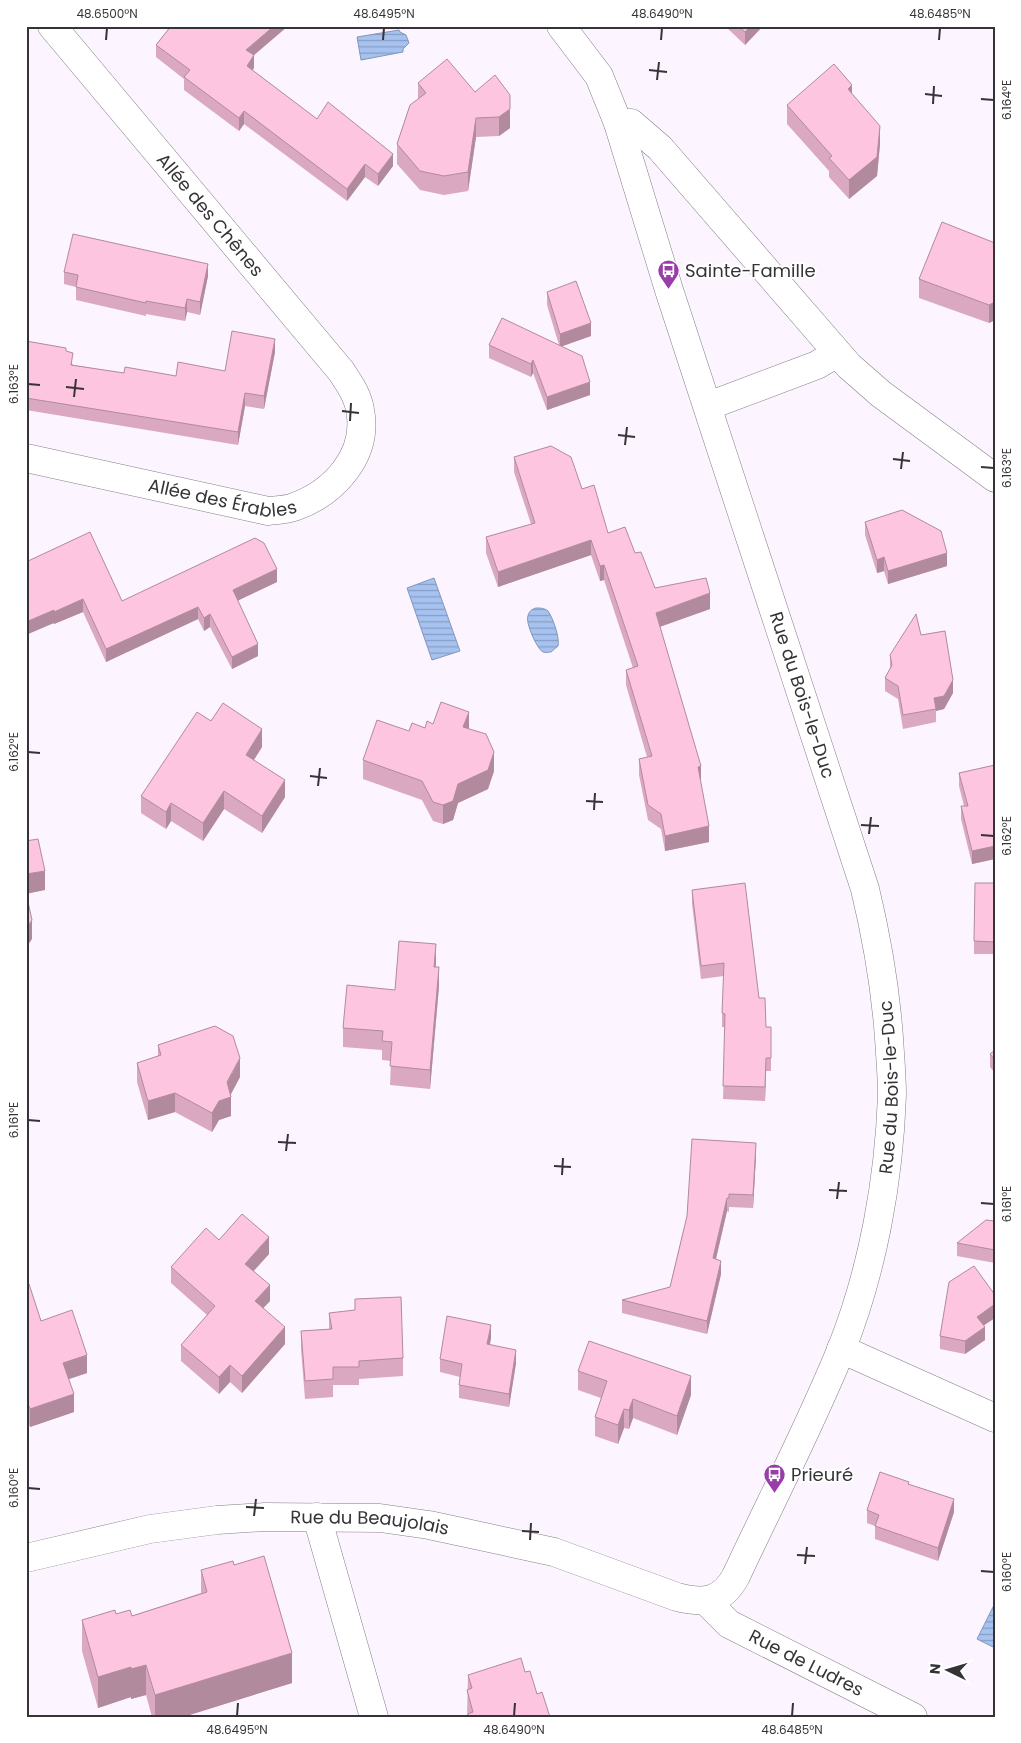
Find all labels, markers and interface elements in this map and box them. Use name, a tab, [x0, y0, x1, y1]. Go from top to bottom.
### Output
text: 48.6500°N	[76, 5, 138, 22]
text: 48.6495°N	[353, 5, 415, 22]
text: 48.6490°N	[631, 5, 693, 22]
text: 48.6485°N	[909, 5, 971, 22]
text: 6.164°E	[998, 80, 1015, 120]
street label: Allée des Chênes	[151, 148, 270, 282]
place label: Sainte-Famille	[685, 258, 816, 283]
bus stop icon: Sainte-Famille	[657, 259, 681, 290]
text: 6.163°E	[5, 364, 22, 404]
text: 6.163°E	[998, 448, 1015, 488]
street label: Allée des Érables	[146, 472, 300, 524]
street label: Rue du Bois-le-Duc	[764, 608, 841, 781]
text: 6.162°E	[5, 732, 22, 772]
text: 6.162°E	[998, 816, 1015, 856]
street label: Rue du Bois-le-Duc	[873, 999, 904, 1175]
text: 6.161°E	[5, 1102, 22, 1138]
text: 6.161°E	[998, 1186, 1015, 1222]
place label: Prieuré	[791, 1462, 853, 1487]
bus stop icon: Prieuré	[763, 1463, 787, 1494]
text: 6.160°E	[5, 1468, 22, 1508]
street label: Rue du Beaujolais	[290, 1504, 451, 1541]
text: 6.160°E	[998, 1552, 1015, 1592]
street label: Rue de Ludres	[745, 1623, 868, 1702]
north arrow	[924, 1646, 974, 1696]
text: N	[925, 1663, 945, 1675]
text: 48.6495°N	[206, 1721, 268, 1738]
text: 48.6490°N	[483, 1721, 545, 1738]
text: 48.6485°N	[761, 1721, 823, 1738]

